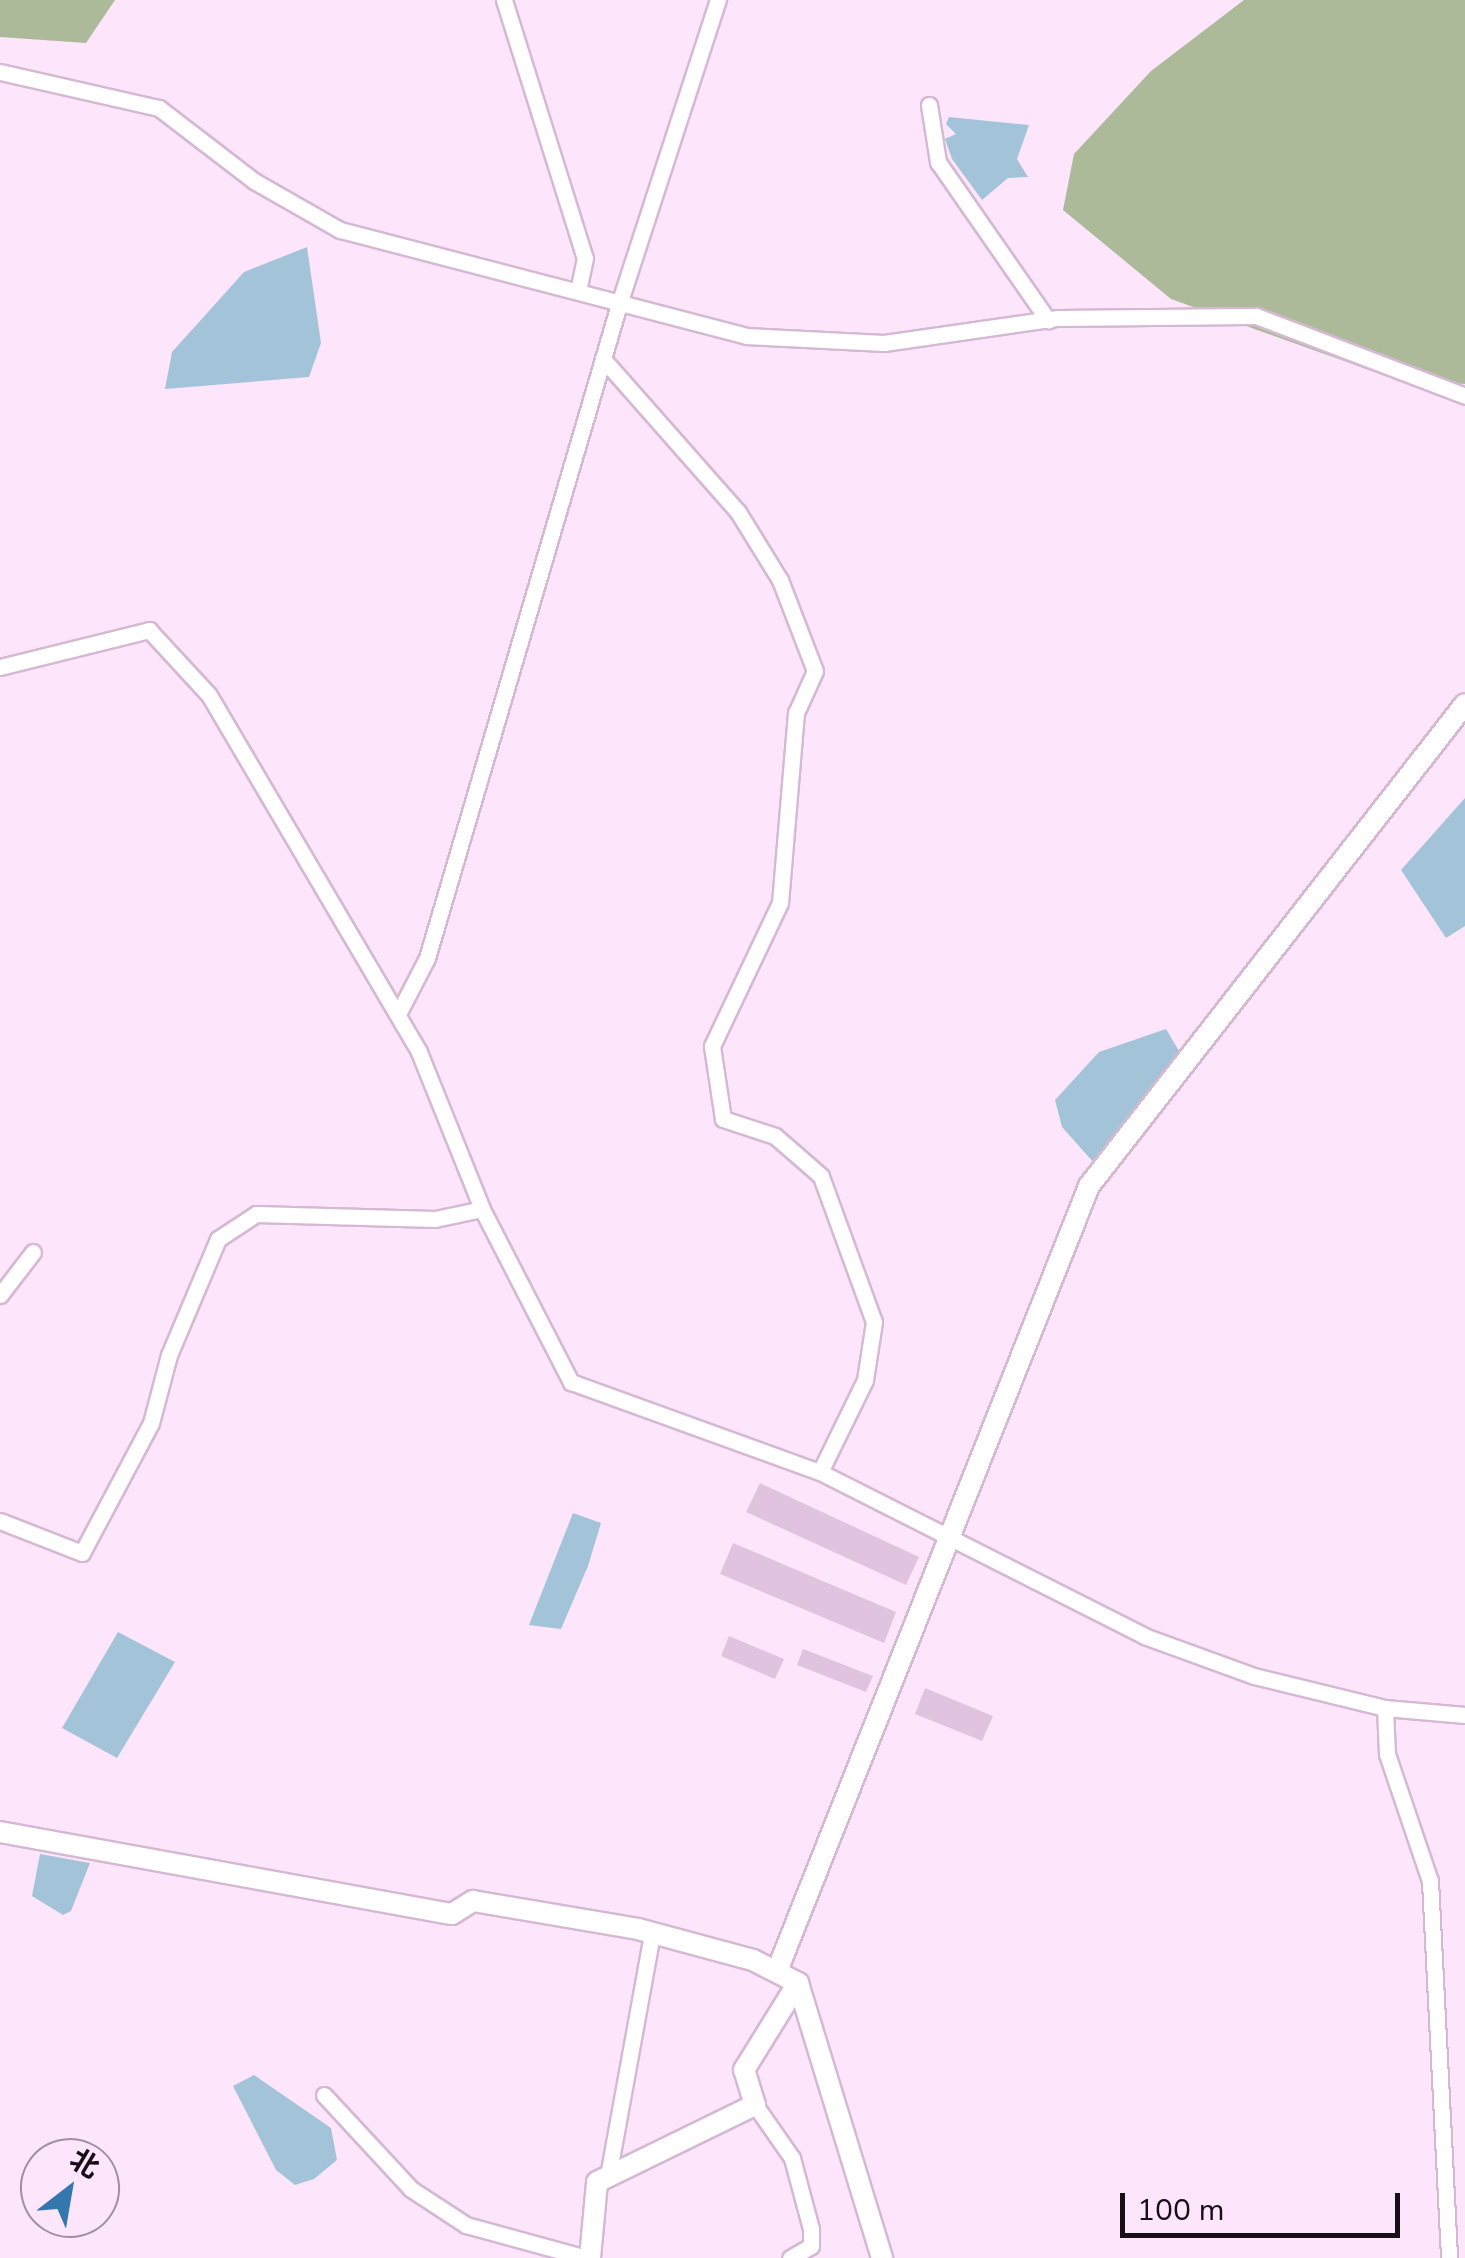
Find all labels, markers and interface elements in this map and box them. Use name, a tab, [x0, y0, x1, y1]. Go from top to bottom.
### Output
north arrow	[20, 2138, 120, 2238]
text: 北	[63, 2140, 106, 2187]
scale bar	[1125, 2173, 1405, 2235]
text: 100 m	[1137, 2190, 1224, 2231]

